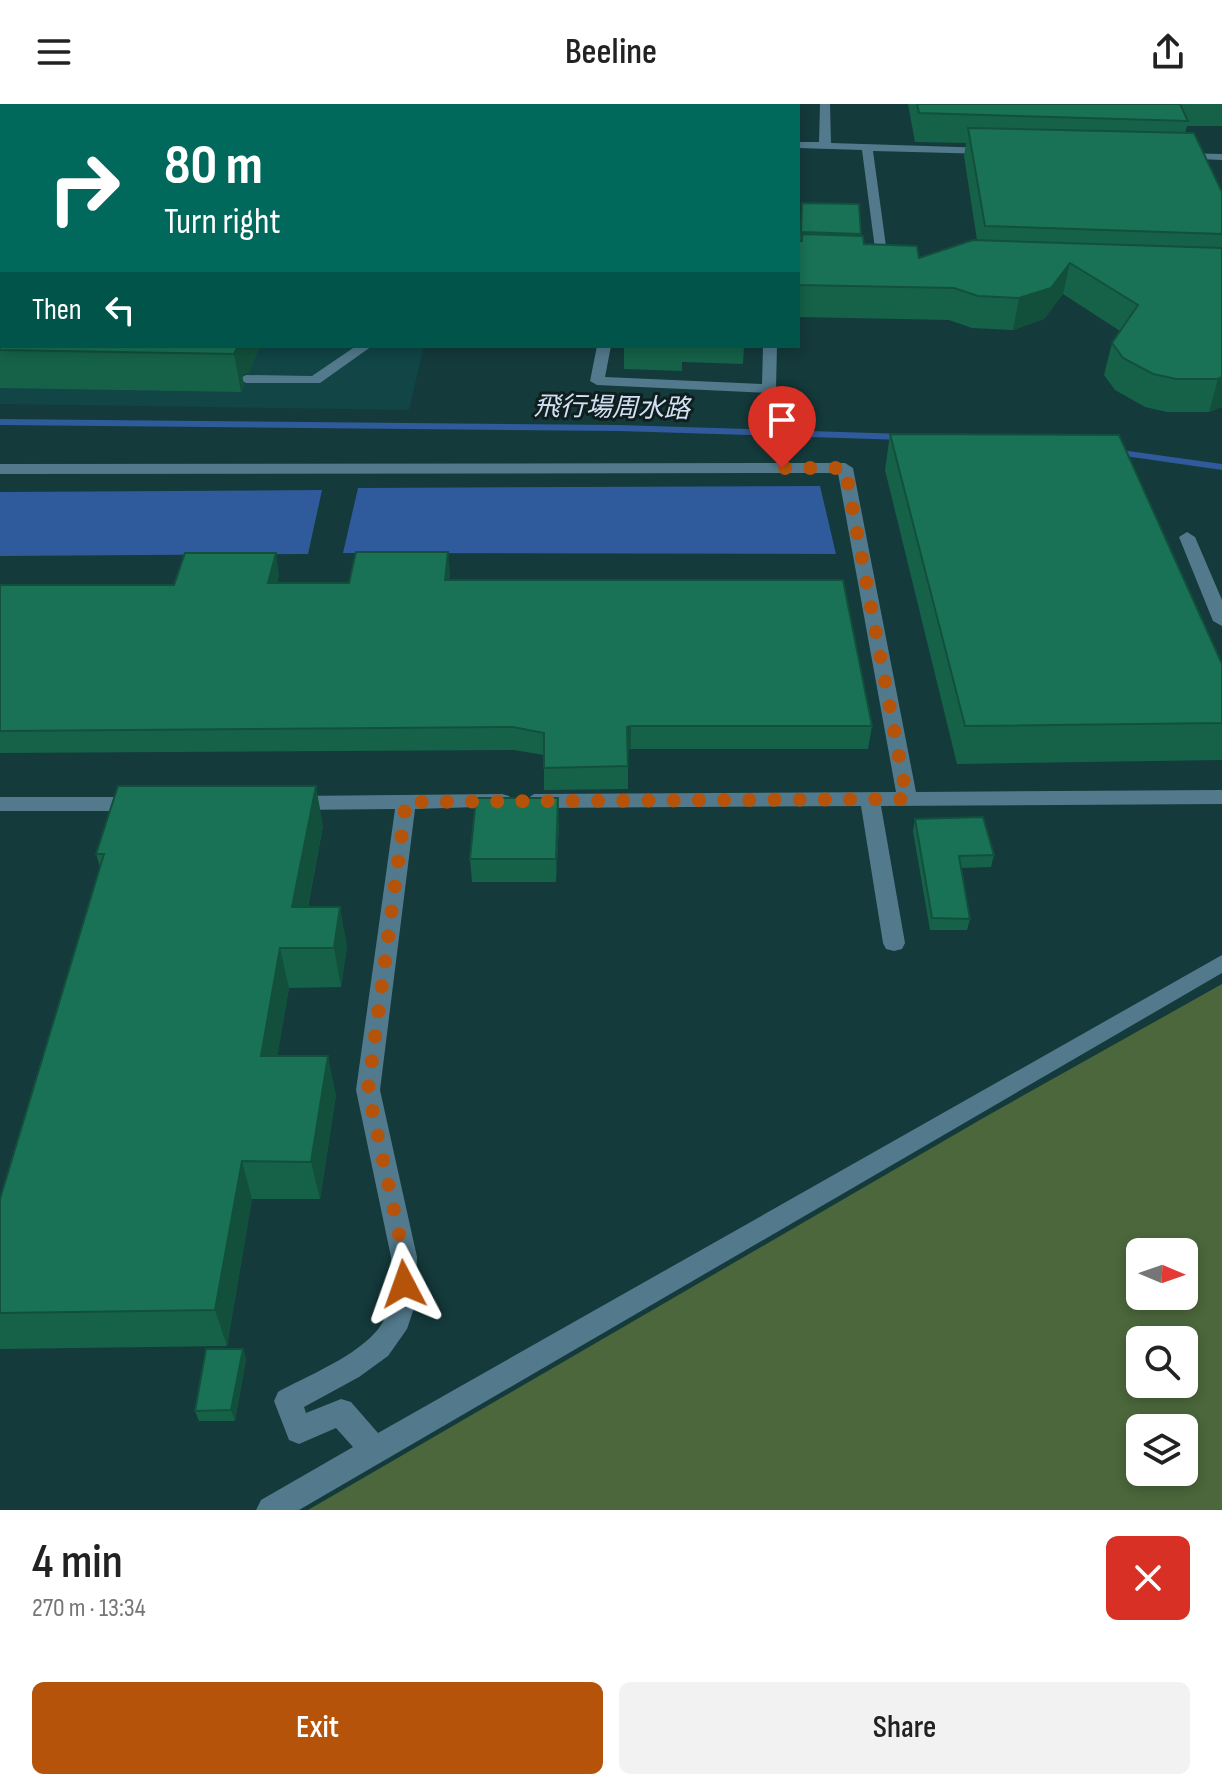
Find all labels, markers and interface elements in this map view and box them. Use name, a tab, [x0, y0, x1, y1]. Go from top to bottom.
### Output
icon: menu	[32, 30, 76, 74]
icon: share	[1146, 30, 1190, 74]
text: Beeline	[565, 31, 657, 74]
text: 80 m	[164, 133, 263, 200]
icon: right	[32, 136, 136, 240]
text: Turn right	[164, 201, 281, 244]
icon: left	[98, 288, 142, 332]
text: Then	[32, 292, 82, 328]
pin	[748, 386, 816, 468]
water label: 飛行場周水路	[534, 392, 692, 425]
icon: arrive	[760, 398, 804, 442]
north arrow	[1126, 1238, 1198, 1310]
map controls	[1126, 1238, 1198, 1486]
position arrow	[362, 1242, 446, 1326]
button: search	[1126, 1326, 1198, 1398]
button: layers	[1126, 1414, 1198, 1486]
text: 4 min	[32, 1534, 123, 1591]
button: close	[1106, 1536, 1190, 1620]
text: 270 m · 13:34	[32, 1593, 146, 1624]
button: Exit	[32, 1682, 603, 1774]
button: Share	[619, 1682, 1190, 1774]

